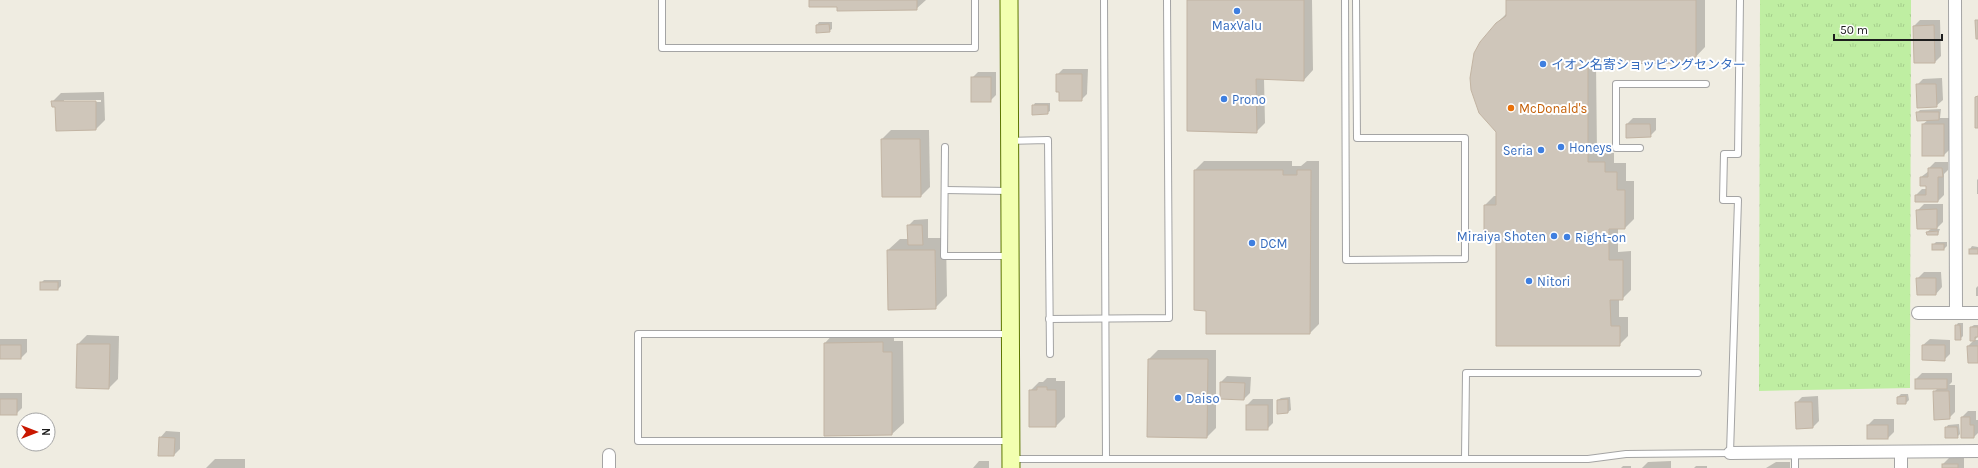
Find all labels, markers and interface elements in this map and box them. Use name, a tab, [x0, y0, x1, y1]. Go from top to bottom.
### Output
marker: MaxValu	[1232, 6, 1242, 16]
scale bar	[1834, 16, 1942, 42]
place label: MaxValu	[1212, 18, 1262, 33]
text: 50 m	[1840, 23, 1868, 37]
place label: イオン名寄ショッピングセンター	[1551, 57, 1746, 72]
marker: イオン名寄ショッピングセンター	[1538, 59, 1548, 69]
place label: Prono	[1232, 92, 1266, 107]
marker: Prono	[1219, 94, 1229, 104]
place label: McDonald's	[1519, 101, 1588, 116]
marker: McDonald's	[1506, 103, 1516, 113]
place label: Honeys	[1569, 140, 1612, 155]
marker: Honeys	[1556, 142, 1566, 152]
place label: Seria	[1503, 143, 1533, 158]
marker: Seria	[1536, 145, 1546, 155]
place label: Miraiya Shoten	[1457, 229, 1546, 244]
place label: Right-on	[1575, 230, 1626, 245]
marker: Miraiya Shoten	[1549, 231, 1559, 241]
marker: Right-on	[1562, 232, 1572, 242]
place label: DCM	[1260, 236, 1288, 251]
marker: DCM	[1247, 238, 1257, 248]
place label: Nitori	[1537, 274, 1570, 289]
marker: Nitori	[1524, 276, 1534, 286]
place label: Daiso	[1186, 391, 1220, 406]
marker: Daiso	[1173, 393, 1183, 403]
north arrow	[16, 412, 56, 452]
text: N	[39, 428, 52, 436]

